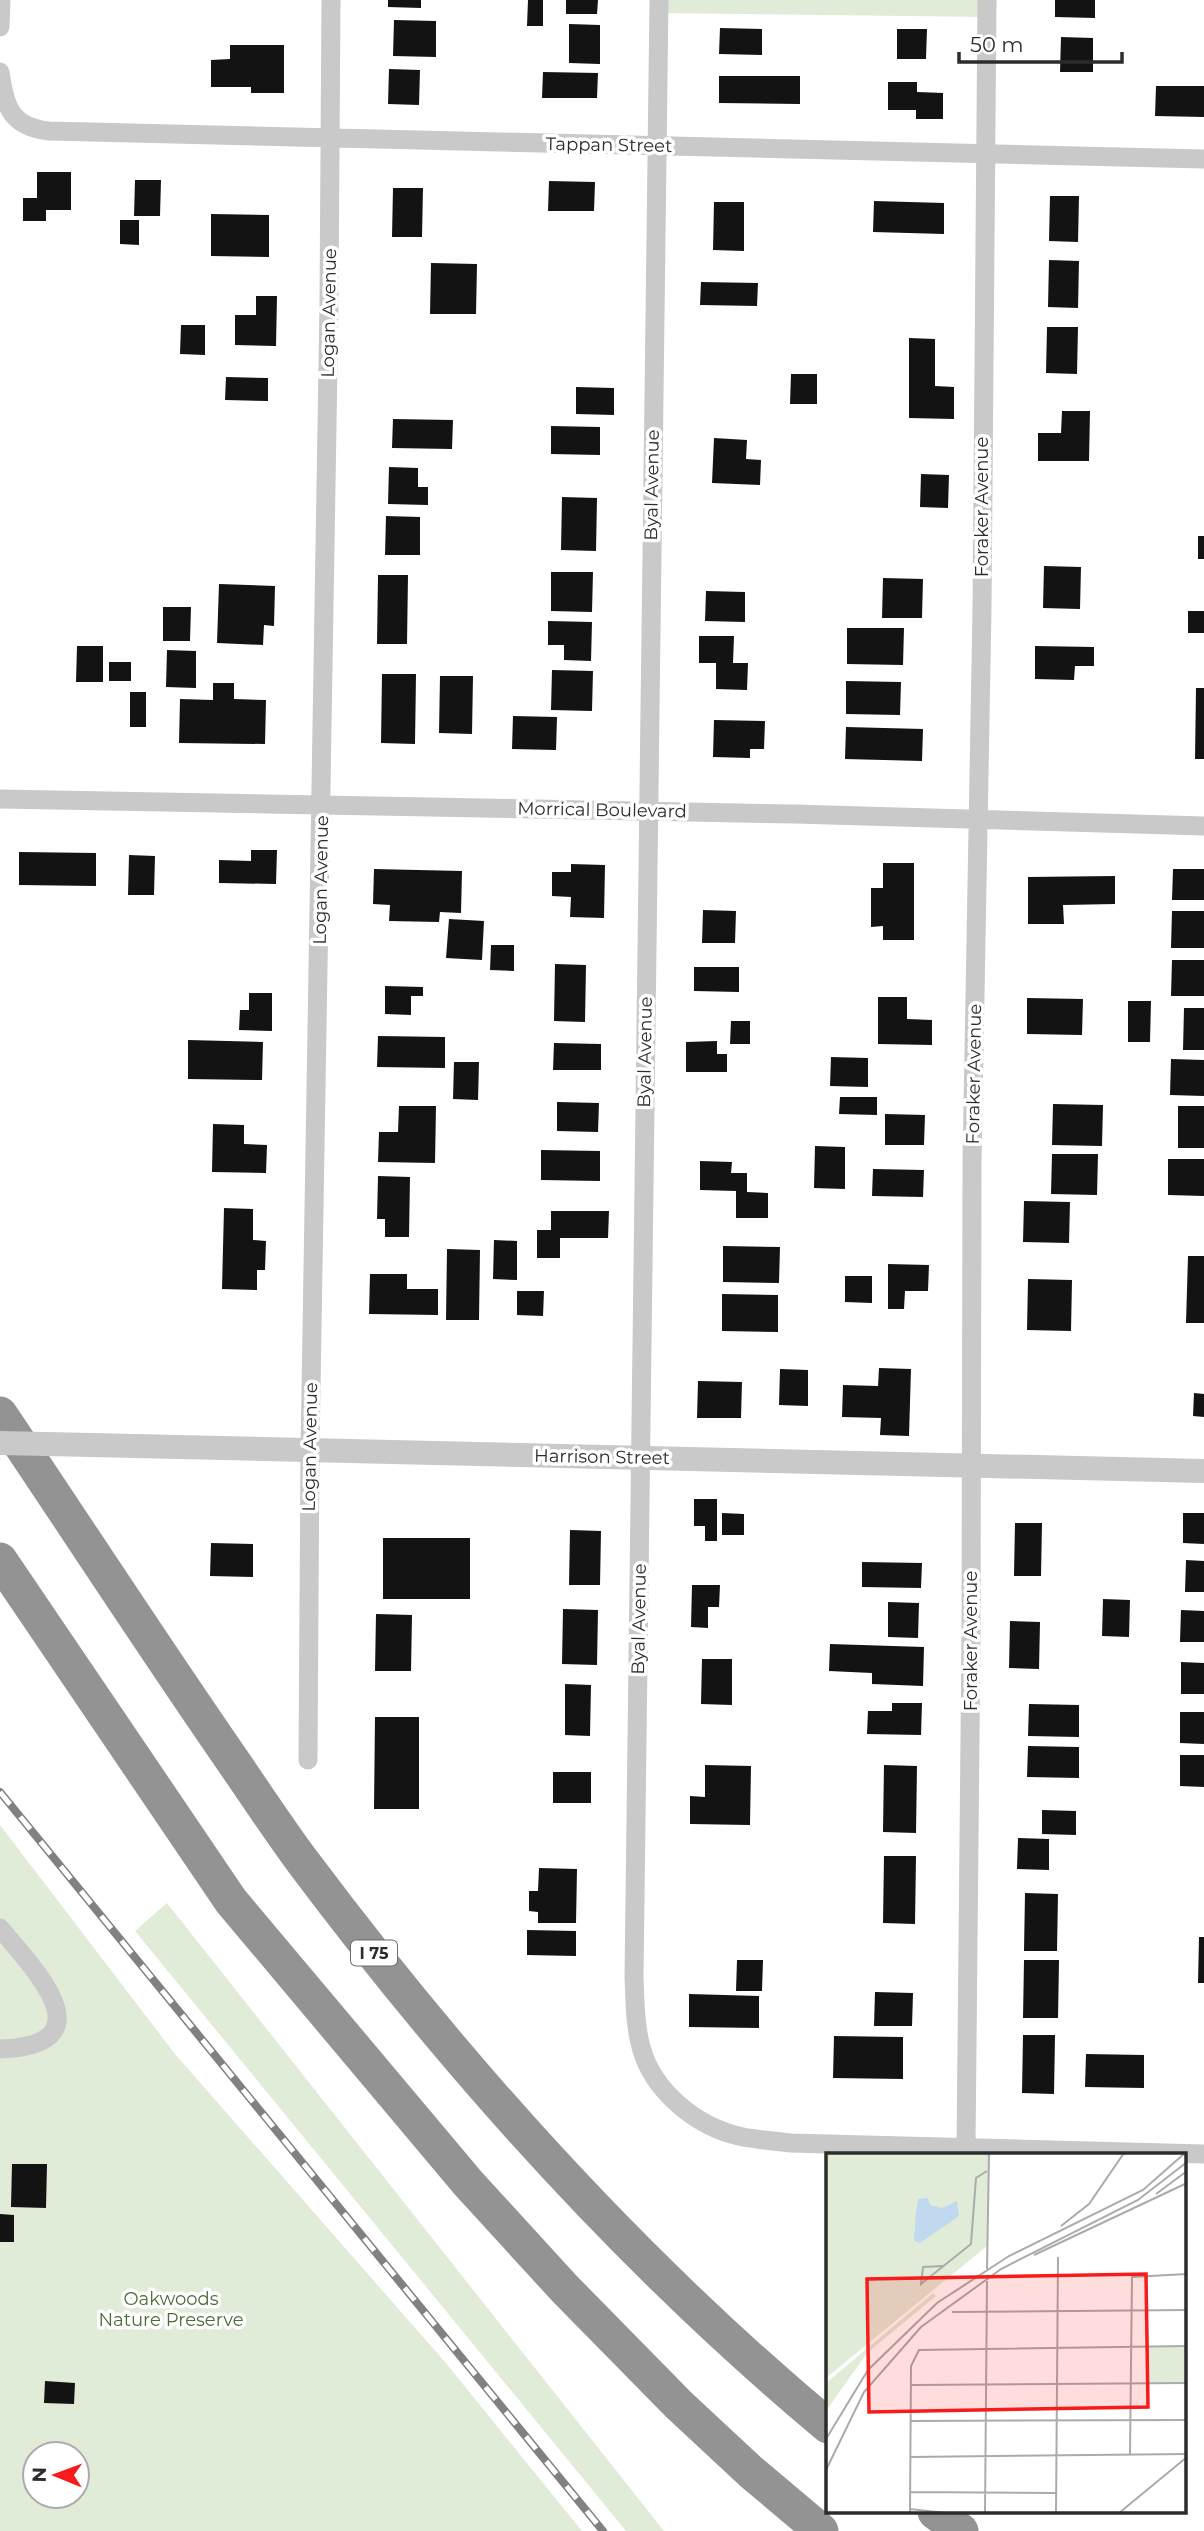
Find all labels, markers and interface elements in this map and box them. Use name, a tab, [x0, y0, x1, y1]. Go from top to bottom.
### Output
scale bar	[959, 21, 1122, 65]
text: 50 m	[970, 32, 1024, 57]
street label: Tappan Street	[545, 133, 673, 157]
street label: Logan Avenue	[317, 248, 341, 378]
street label: Byal Avenue	[640, 429, 664, 541]
street label: Foraker Avenue	[971, 437, 993, 577]
street label: Morrical Boulevard	[517, 798, 687, 822]
street label: Logan Avenue	[309, 815, 333, 945]
street label: Byal Avenue	[633, 996, 657, 1108]
street label: Foraker Avenue	[962, 1003, 986, 1144]
street label: Logan Avenue	[298, 1382, 322, 1512]
street label: Harrison Street	[534, 1445, 670, 1469]
street label: Byal Avenue	[627, 1563, 651, 1675]
street label: Foraker Avenue	[960, 1571, 982, 1711]
road number: I 75	[351, 1940, 397, 1966]
inset map	[826, 2153, 1186, 2514]
park label: Oakwoods Nature Preserve	[98, 2288, 244, 2331]
north arrow	[21, 2440, 91, 2510]
text: N	[28, 2467, 51, 2483]

